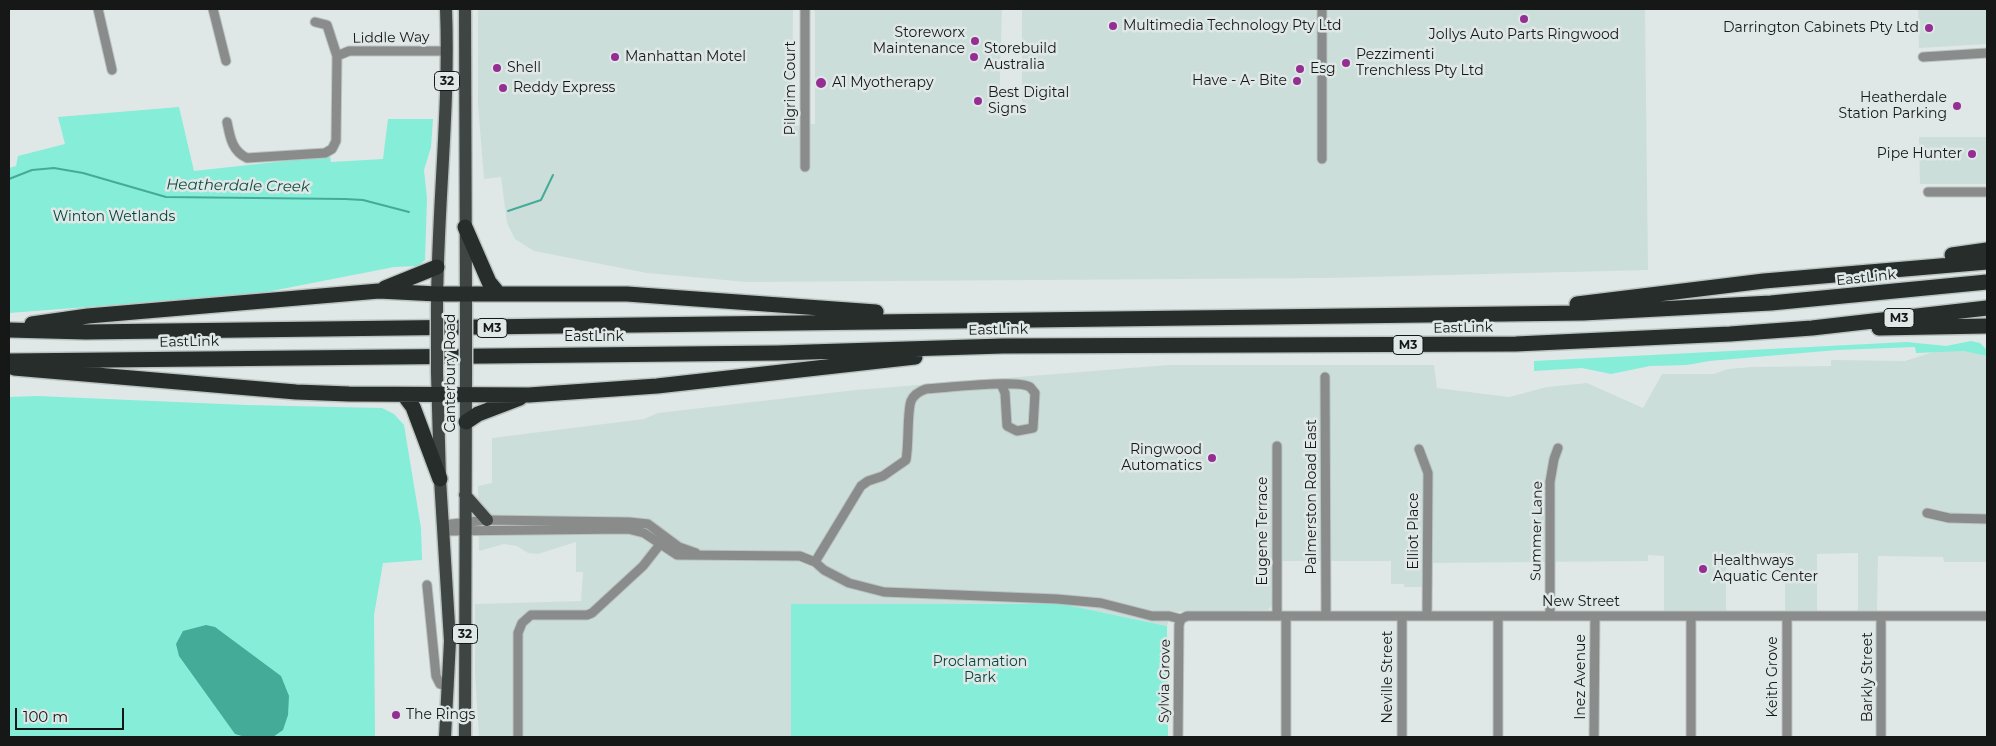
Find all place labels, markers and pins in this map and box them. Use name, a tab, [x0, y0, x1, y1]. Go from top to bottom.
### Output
marker: Jollys Auto Parts Ringwood	[1518, 13, 1530, 25]
place label: Multimedia Technology Pty Ltd	[1123, 18, 1342, 34]
marker: Multimedia Technology Pty Ltd	[1107, 20, 1119, 32]
place label: Darrington Cabinets Pty Ltd	[1723, 20, 1919, 36]
marker: Darrington Cabinets Pty Ltd	[1923, 22, 1935, 34]
place label: Storeworx Maintenance	[873, 25, 965, 58]
place label: Jollys Auto Parts Ringwood	[1429, 27, 1619, 43]
marker: Storeworx Maintenance	[969, 35, 981, 47]
place label: Storebuild Australia	[984, 41, 1057, 74]
place label: Pezzimenti Trenchless Pty Ltd	[1356, 47, 1484, 80]
place label: Manhattan Motel	[625, 49, 746, 65]
marker: Manhattan Motel	[609, 51, 621, 63]
marker: Storebuild Australia	[968, 51, 980, 63]
marker: Pezzimenti Trenchless Pty Ltd	[1340, 57, 1352, 69]
place label: Shell	[507, 60, 541, 76]
place label: Esg	[1310, 61, 1336, 77]
marker: Shell	[491, 62, 503, 74]
marker: Esg	[1294, 63, 1306, 75]
place label: Have - A- Bite	[1192, 73, 1287, 89]
place label: A1 Myotherapy	[832, 75, 933, 91]
marker: Have - A- Bite	[1291, 75, 1303, 87]
marker: A1 Myotherapy	[814, 76, 828, 90]
place label: Reddy Express	[513, 80, 615, 96]
marker: Reddy Express	[497, 82, 509, 94]
place label: Best Digital Signs	[988, 85, 1069, 118]
place label: Heatherdale Station Parking	[1839, 90, 1947, 122]
marker: Best Digital Signs	[972, 95, 984, 107]
marker: Heatherdale Station Parking	[1951, 100, 1963, 112]
place label: Pipe Hunter	[1877, 146, 1962, 162]
marker: Pipe Hunter	[1966, 148, 1978, 160]
place label: Ringwood Automatics	[1121, 442, 1202, 474]
marker: Ringwood Automatics	[1206, 452, 1218, 464]
place label: Healthways Aquatic Center	[1713, 553, 1818, 586]
marker: Healthways Aquatic Center	[1697, 563, 1709, 575]
place label: The Rings	[406, 707, 475, 723]
marker: The Rings	[390, 709, 402, 721]

